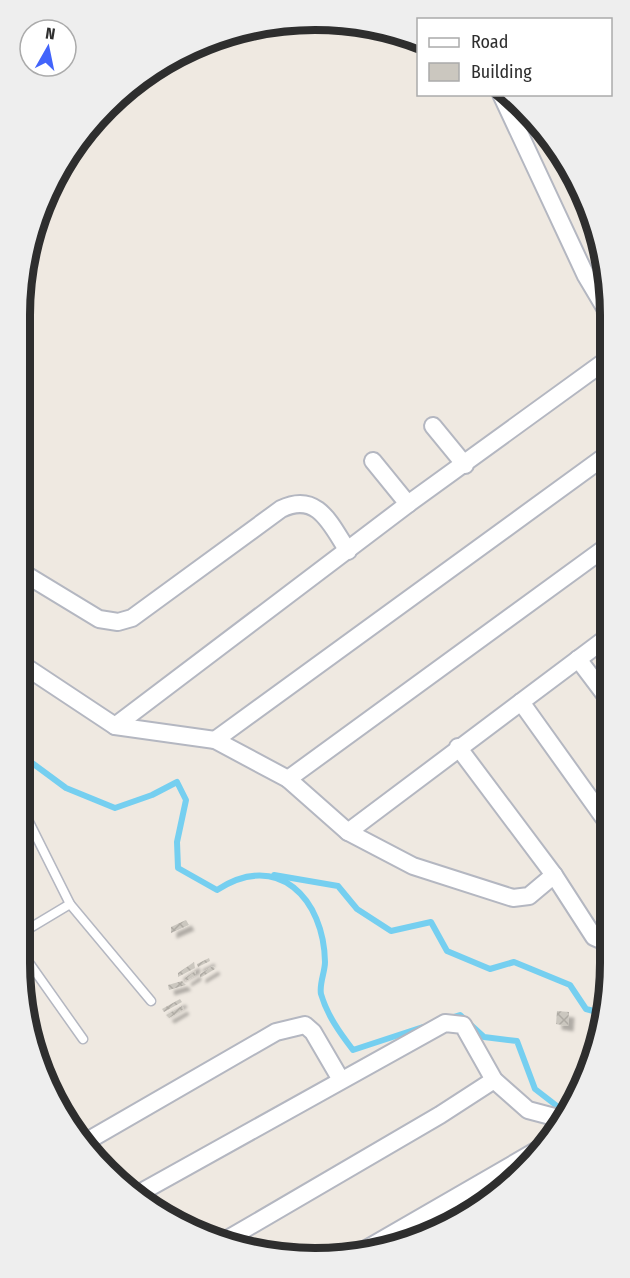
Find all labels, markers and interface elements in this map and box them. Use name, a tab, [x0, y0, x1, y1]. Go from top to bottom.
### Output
north arrow	[18, 18, 78, 78]
legend	[417, 18, 612, 96]
text: N	[44, 24, 56, 44]
text: Road	[471, 31, 508, 53]
text: Building	[471, 61, 532, 83]

